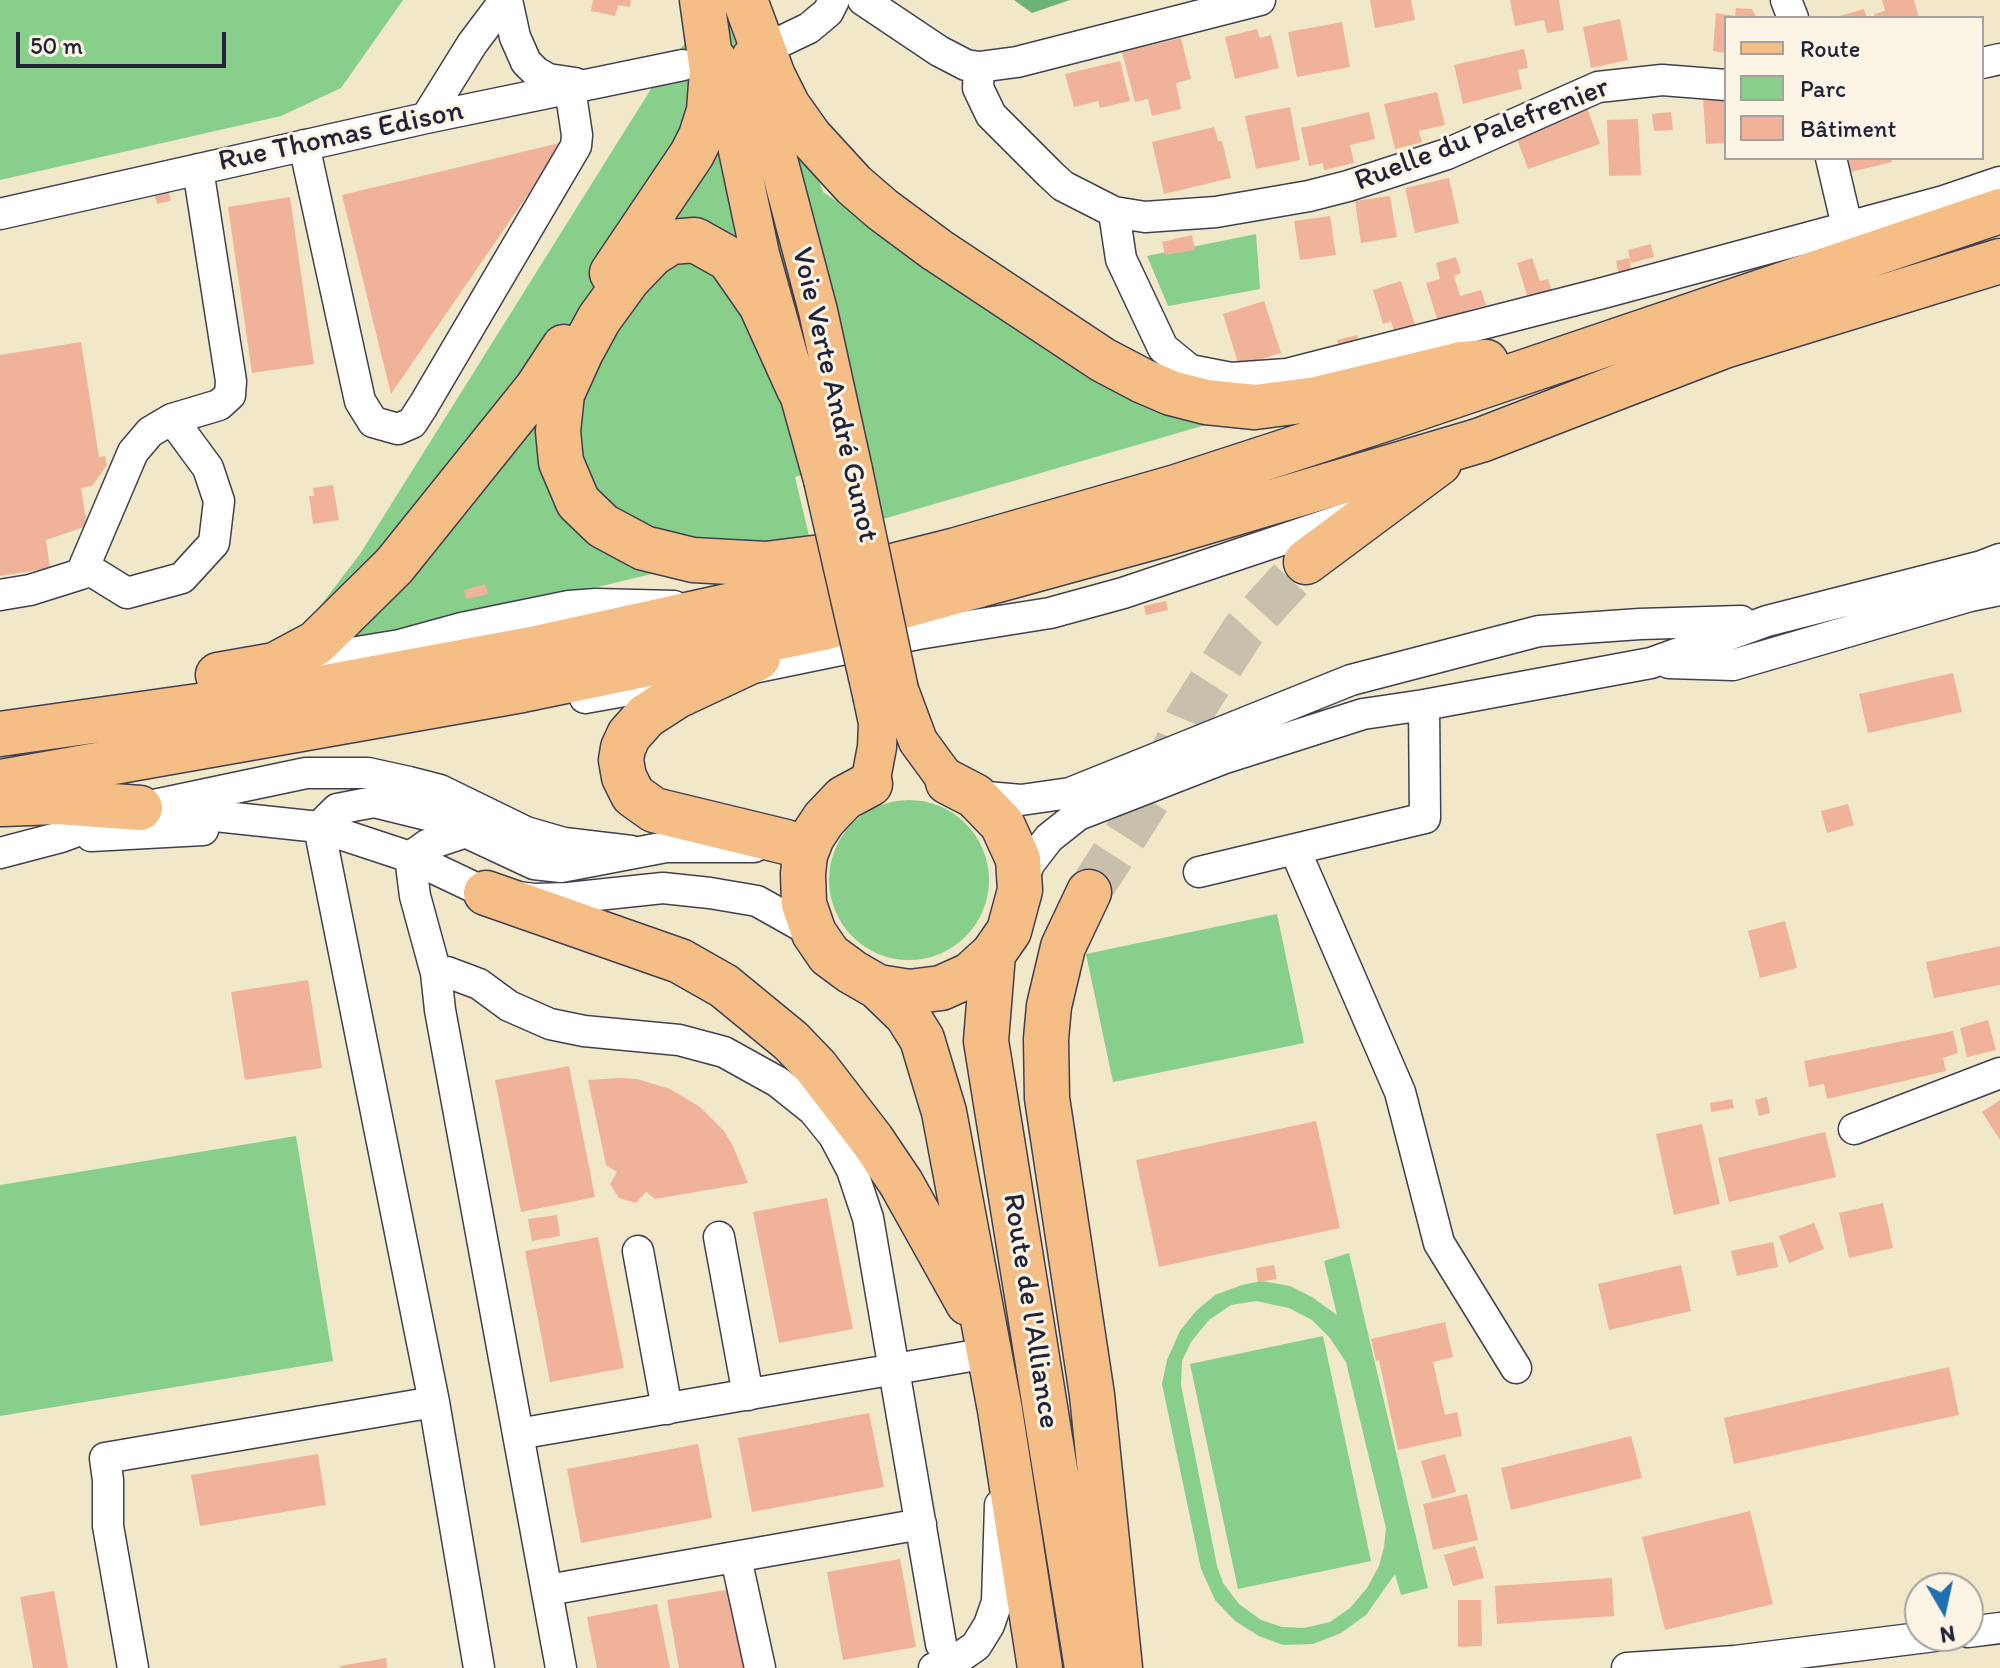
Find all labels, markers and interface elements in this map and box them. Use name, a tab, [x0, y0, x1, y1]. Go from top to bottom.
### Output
scale bar	[20, 16, 230, 66]
legend	[1724, 16, 1984, 160]
text: 50 m	[30, 31, 83, 60]
text: Route	[1800, 34, 1860, 63]
street label: Ruelle du Palefrenier	[1350, 70, 1614, 200]
text: Parc	[1800, 74, 1846, 103]
street label: Rue Thomas Edison	[215, 93, 467, 181]
text: Bâtiment	[1800, 114, 1896, 143]
street label: Voie Verte André Gunot	[783, 244, 885, 546]
street label: Route de l'Alliance	[994, 1191, 1066, 1431]
north arrow	[1904, 1572, 1984, 1652]
text: N	[1938, 1620, 1957, 1649]

